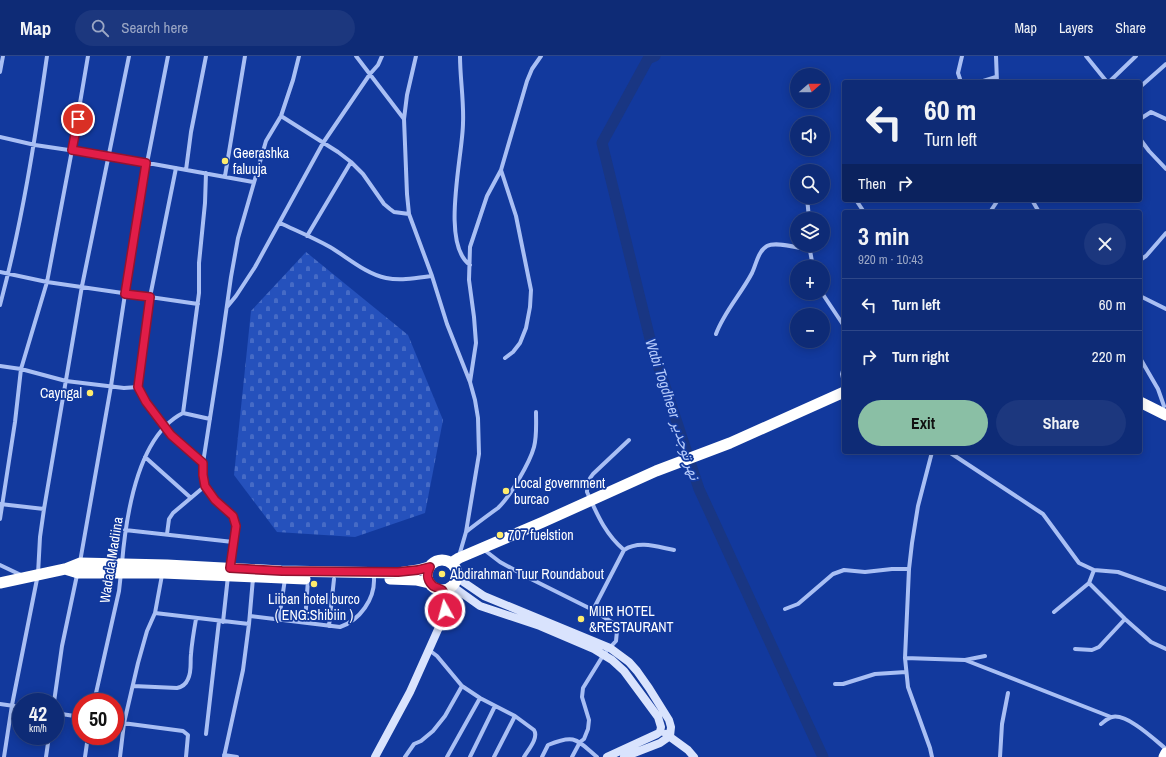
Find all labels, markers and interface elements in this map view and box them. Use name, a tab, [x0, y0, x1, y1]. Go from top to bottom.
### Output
search box	[75, 10, 355, 46]
text: Map	[20, 15, 51, 41]
icon: search	[89, 17, 111, 39]
text: Search here	[121, 17, 188, 38]
text: Map	[1015, 19, 1037, 37]
text: Layers	[1059, 19, 1093, 37]
text: Share	[1115, 19, 1146, 37]
north arrow	[790, 68, 830, 108]
map controls	[790, 68, 830, 348]
text: 60 m	[924, 91, 976, 129]
icon: left	[858, 96, 910, 148]
pin	[61, 102, 95, 136]
icon: arrive	[67, 108, 89, 130]
button: sound	[790, 116, 830, 156]
text: Turn left	[924, 127, 977, 152]
place label: Geerashka faluuja	[233, 144, 290, 178]
marker: Geerashka faluuja	[220, 156, 230, 166]
button: search	[790, 164, 830, 204]
icon: right	[894, 172, 916, 194]
text: Then	[858, 173, 886, 194]
button: layers	[790, 212, 830, 252]
text: 3 min	[858, 220, 909, 252]
button: close	[1084, 223, 1126, 265]
text: 920 m · 10:43	[858, 251, 923, 268]
button: +	[790, 260, 830, 300]
icon: left	[858, 294, 880, 316]
text: Turn left	[892, 294, 940, 315]
text: 60 m	[1099, 294, 1126, 315]
button: −	[790, 308, 830, 348]
water label: Wabi Togdheer نهر توجدير	[640, 336, 706, 483]
icon: right	[858, 346, 880, 368]
text: Turn right	[892, 346, 949, 367]
text: 220 m	[1092, 346, 1126, 367]
place label: Cayngal	[40, 384, 82, 402]
marker: Cayngal	[85, 388, 95, 398]
button: Exit	[858, 400, 988, 446]
button: Share	[996, 400, 1126, 446]
place label: Local government burcao	[514, 474, 605, 508]
marker: Local government burcao	[501, 486, 511, 496]
street label: Wadada Madiina	[95, 515, 127, 604]
place label: 707 fuelstion	[508, 526, 574, 544]
marker: 707 fuelstion	[495, 530, 505, 540]
place label: Abdirahman Tuur Roundabout	[449, 565, 604, 583]
marker: Abdirahman Tuur Roundabout	[437, 569, 447, 579]
marker: Liiban hotel burco ( ENG:Shibiin )	[309, 579, 319, 589]
position arrow	[424, 589, 466, 631]
place label: Liiban hotel burco ( ENG:Shibiin )	[268, 590, 360, 624]
place label: MIIR HOTEL &RESTAURANT	[589, 602, 674, 636]
marker: MIIR HOTEL &RESTAURANT	[576, 614, 586, 624]
speed limit sign: 50	[72, 693, 124, 745]
text: 42	[29, 700, 47, 727]
text: km/h	[29, 722, 47, 735]

